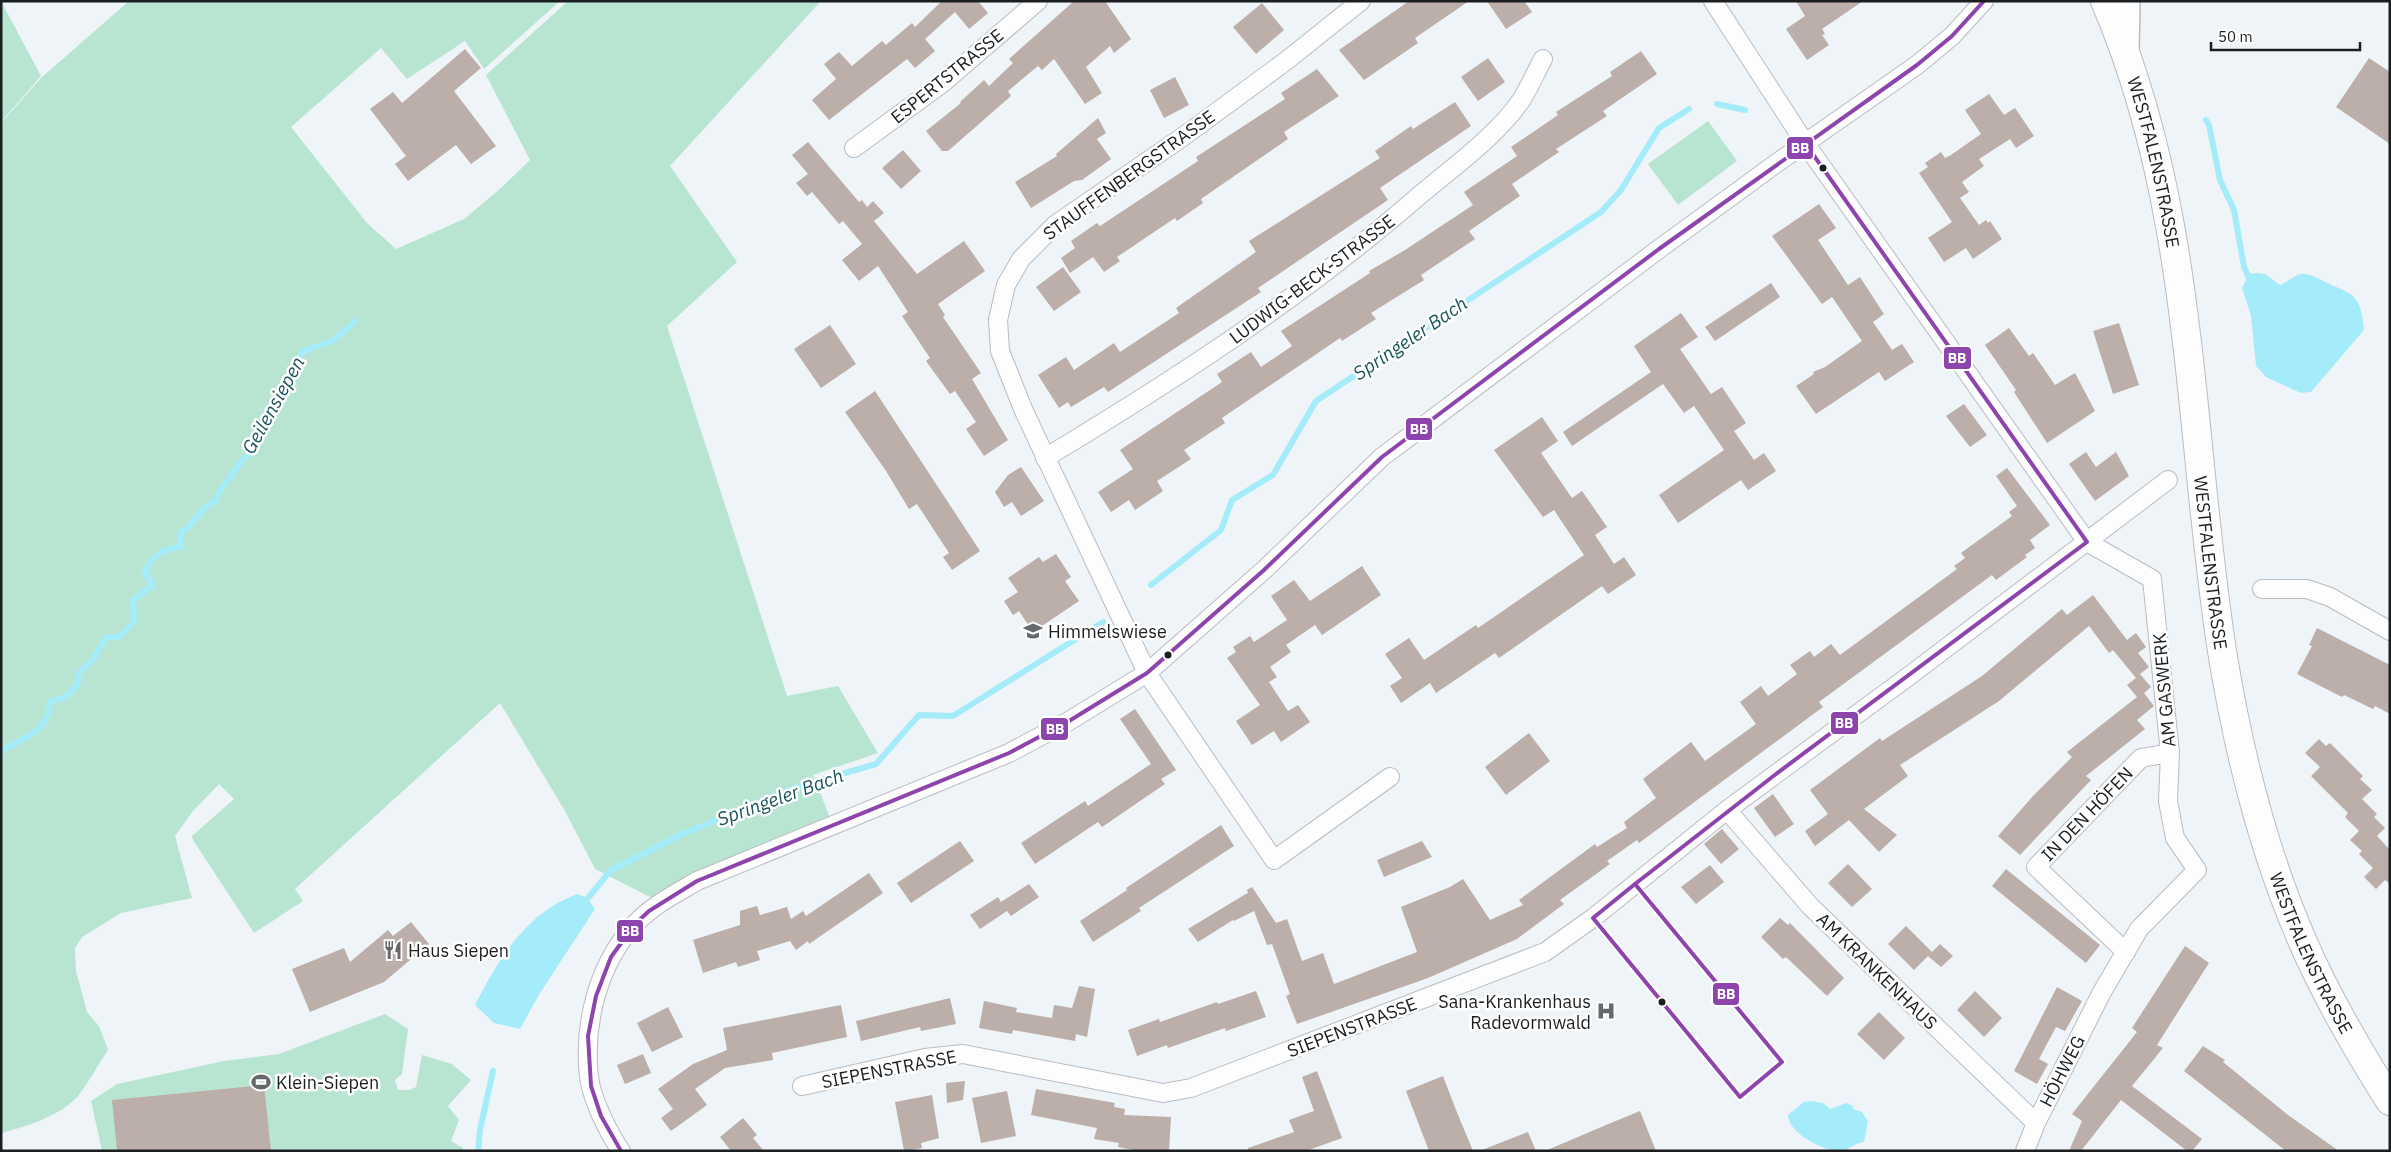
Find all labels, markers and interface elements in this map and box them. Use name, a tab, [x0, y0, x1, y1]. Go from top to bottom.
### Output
scale bar	[2211, 20, 2360, 52]
street label: ESPERTSTRASSE	[886, 24, 1008, 128]
text: 50 m	[2218, 27, 2253, 46]
street label: WESTFALENSTRASSE	[2123, 74, 2185, 249]
street label: STAUFFENBERGSTRASSE	[1038, 105, 1220, 245]
line badge: BB	[1786, 136, 1814, 160]
text: BB	[1791, 139, 1809, 157]
unlabelled marker	[1818, 163, 1828, 173]
street label: LUDWIG-BECK-STRASSE	[1225, 209, 1399, 349]
water label: Springeler Bach	[1348, 291, 1472, 385]
line badge: BB	[1943, 346, 1972, 370]
text: BB	[1948, 349, 1966, 367]
water label: Geilensiepen	[236, 352, 310, 458]
line badge: BB	[1405, 417, 1433, 441]
text: BB	[1410, 420, 1428, 438]
street label: WESTFALENSTRASSE	[2190, 475, 2233, 651]
school or university icon: Himmelswiese	[1022, 620, 1044, 642]
place label: Himmelswiese	[1048, 620, 1167, 643]
street label: AM GASWERK	[2148, 631, 2180, 748]
unlabelled marker	[1163, 650, 1173, 660]
line badge: BB	[1830, 711, 1859, 735]
text: BB	[1835, 714, 1853, 732]
line badge: BB	[1040, 717, 1069, 741]
text: BB	[1046, 720, 1064, 738]
street label: IN DEN HÖFEN	[2036, 762, 2138, 866]
water label: Springeler Bach	[713, 763, 847, 831]
street label: WESTFALENSTRASSE	[2265, 869, 2358, 1038]
street label: AM KRANKENHAUS	[1812, 908, 1942, 1034]
line badge: BB	[616, 919, 644, 943]
text: BB	[621, 922, 639, 940]
restaurant icon: Haus Siepen	[382, 939, 404, 961]
place label: Haus Siepen	[408, 939, 509, 962]
line badge: BB	[1712, 982, 1740, 1006]
text: BB	[1717, 985, 1735, 1003]
place label: Sana-Krankenhaus Radevormwald	[1438, 990, 1591, 1034]
street label: SIEPENSTRASSE	[1284, 992, 1420, 1062]
unlabelled marker	[1657, 997, 1667, 1007]
hospital icon: Sana-Krankenhaus Radevormwald	[1595, 1000, 1617, 1022]
street label: HÖHWEG	[2034, 1031, 2090, 1111]
street label: SIEPENSTRASSE	[820, 1045, 958, 1093]
sports icon: Klein-Siepen	[250, 1071, 272, 1093]
place label: Klein-Siepen	[276, 1071, 379, 1094]

